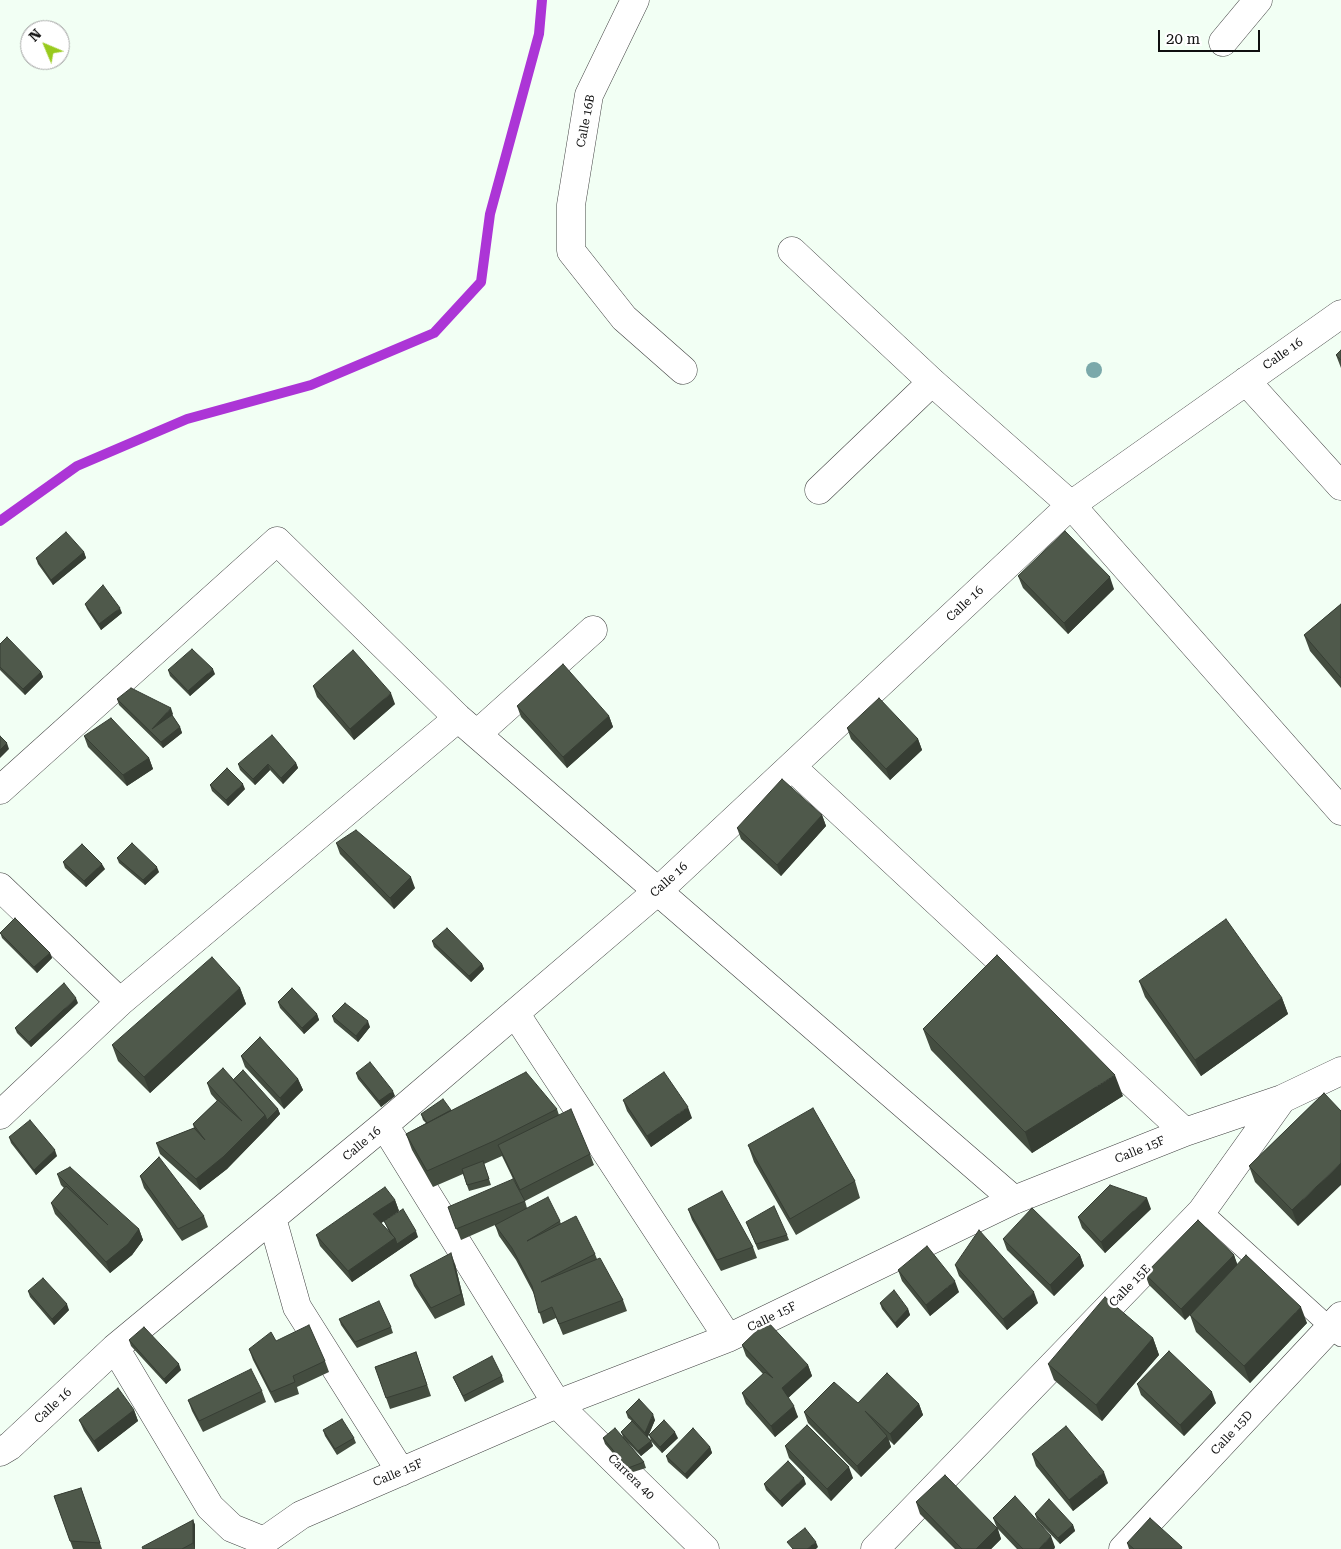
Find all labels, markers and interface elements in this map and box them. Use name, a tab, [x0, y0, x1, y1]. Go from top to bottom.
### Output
north arrow	[20, 20, 70, 70]
scale bar	[1161, 20, 1264, 52]
text: N	[26, 26, 45, 45]
text: 20 m	[1166, 30, 1200, 48]
street label: Calle 16B	[574, 93, 598, 149]
street label: Calle 16	[1260, 335, 1306, 373]
street label: Calle 16	[943, 583, 987, 625]
street label: Calle 16	[647, 859, 691, 901]
street label: Calle 16	[340, 1124, 384, 1164]
street label: Calle 15F	[1113, 1133, 1167, 1167]
street label: Calle 15E	[1106, 1262, 1154, 1310]
street label: Calle 15F	[745, 1299, 799, 1335]
street label: Calle 16	[31, 1385, 75, 1427]
street label: Calle 15D	[1208, 1408, 1256, 1458]
street label: Carrera 40	[605, 1451, 657, 1503]
street label: Calle 15F	[371, 1456, 425, 1490]

